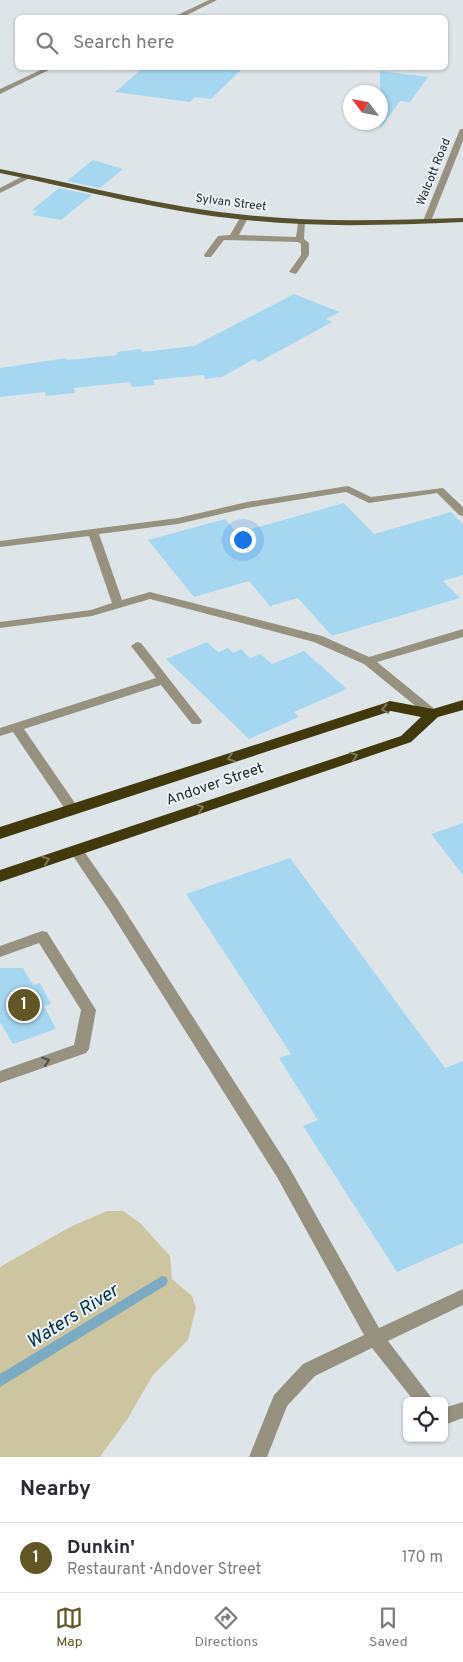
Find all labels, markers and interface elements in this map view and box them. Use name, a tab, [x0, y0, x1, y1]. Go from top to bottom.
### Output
search box	[15, 15, 448, 70]
icon: search	[33, 29, 61, 57]
text: Search here	[73, 31, 175, 55]
north arrow	[343, 85, 388, 130]
street label: Walcott Road	[413, 136, 455, 208]
street label: Sylvan Street	[195, 191, 267, 215]
your location	[230, 527, 256, 553]
one-way arrow	[381, 703, 390, 713]
one-way arrow	[227, 752, 235, 762]
one-way arrow	[349, 752, 358, 762]
street label: Andover Street	[164, 759, 266, 811]
one-way arrow	[195, 804, 204, 814]
one-way arrow	[41, 856, 50, 866]
pin: 1	[8, 986, 40, 1024]
one-way arrow	[41, 1057, 50, 1067]
water label: Waters River	[23, 1278, 125, 1355]
map controls	[403, 1397, 448, 1442]
button: locate	[403, 1397, 448, 1442]
text: Nearby	[20, 1476, 91, 1503]
text: Dunkin'	[67, 1536, 135, 1560]
text: 1	[33, 1548, 39, 1568]
text: 170 m	[402, 1548, 443, 1568]
text: Restaurant · Andover Street	[67, 1560, 262, 1580]
tab: Map	[55, 1604, 83, 1651]
tab: Directions	[194, 1604, 258, 1651]
tab: Saved	[369, 1604, 408, 1651]

